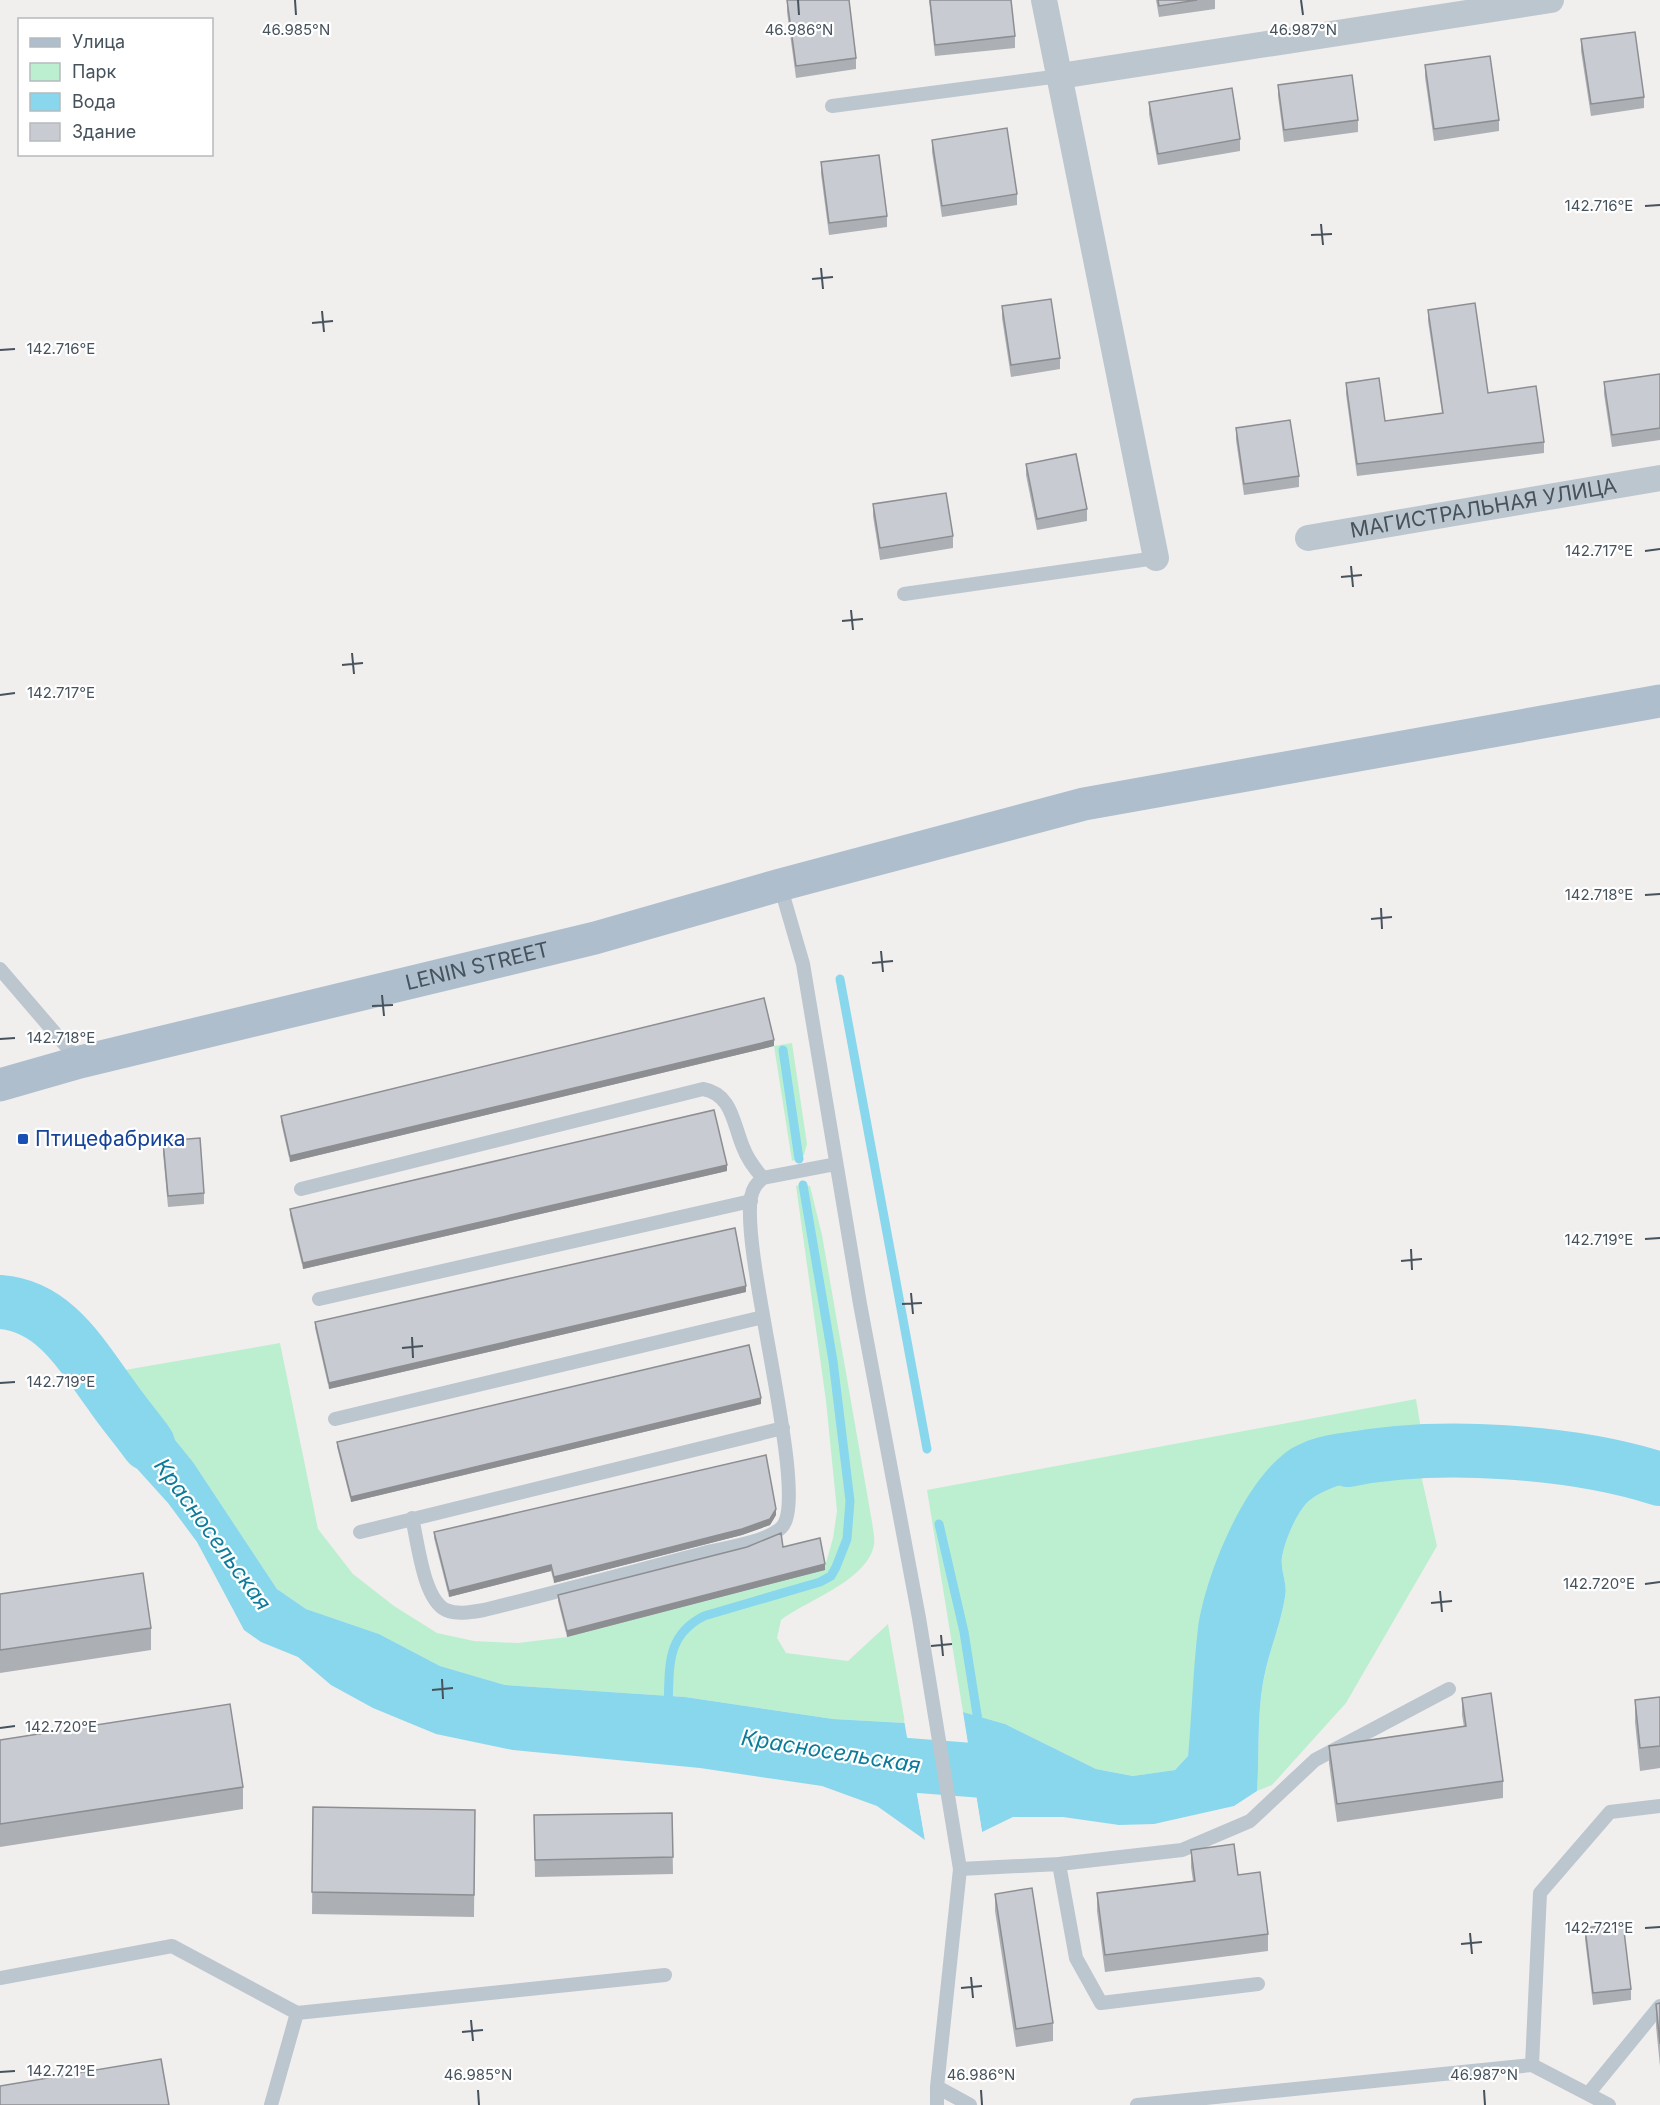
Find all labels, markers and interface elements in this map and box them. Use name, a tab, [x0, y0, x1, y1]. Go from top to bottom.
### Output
legend	[18, 18, 213, 156]
text: 46.985°N	[262, 20, 330, 39]
text: 46.986°N	[765, 20, 833, 39]
text: 46.987°N	[1269, 20, 1337, 39]
text: Улица	[72, 31, 125, 52]
text: Парк	[72, 61, 117, 82]
text: Вода	[72, 91, 116, 112]
text: Здание	[72, 121, 136, 142]
text: 142.716°E	[1565, 196, 1633, 215]
text: 142.716°E	[27, 339, 95, 358]
street label: МАГИСТРАЛЬНАЯ УЛИЦА	[1348, 473, 1619, 543]
text: 142.717°E	[1565, 541, 1633, 560]
text: 142.717°E	[27, 683, 95, 702]
text: 142.718°E	[1565, 885, 1633, 904]
street label: LENIN STREET	[403, 936, 552, 995]
text: 142.718°E	[27, 1028, 95, 1047]
place label: Птицефабрика	[35, 1126, 186, 1151]
marker: Птицефабрика	[16, 1132, 30, 1146]
text: 142.719°E	[1565, 1230, 1633, 1249]
text: 142.719°E	[27, 1372, 95, 1391]
water label: Красносельская	[149, 1453, 277, 1615]
text: 142.720°E	[1563, 1574, 1635, 1593]
text: 142.720°E	[25, 1717, 97, 1736]
water label: Красносельская	[740, 1724, 922, 1778]
text: 142.721°E	[1565, 1918, 1633, 1937]
text: 142.721°E	[27, 2061, 95, 2080]
text: 46.985°N	[444, 2065, 512, 2084]
text: 46.986°N	[947, 2065, 1015, 2084]
text: 46.987°N	[1450, 2065, 1518, 2084]

